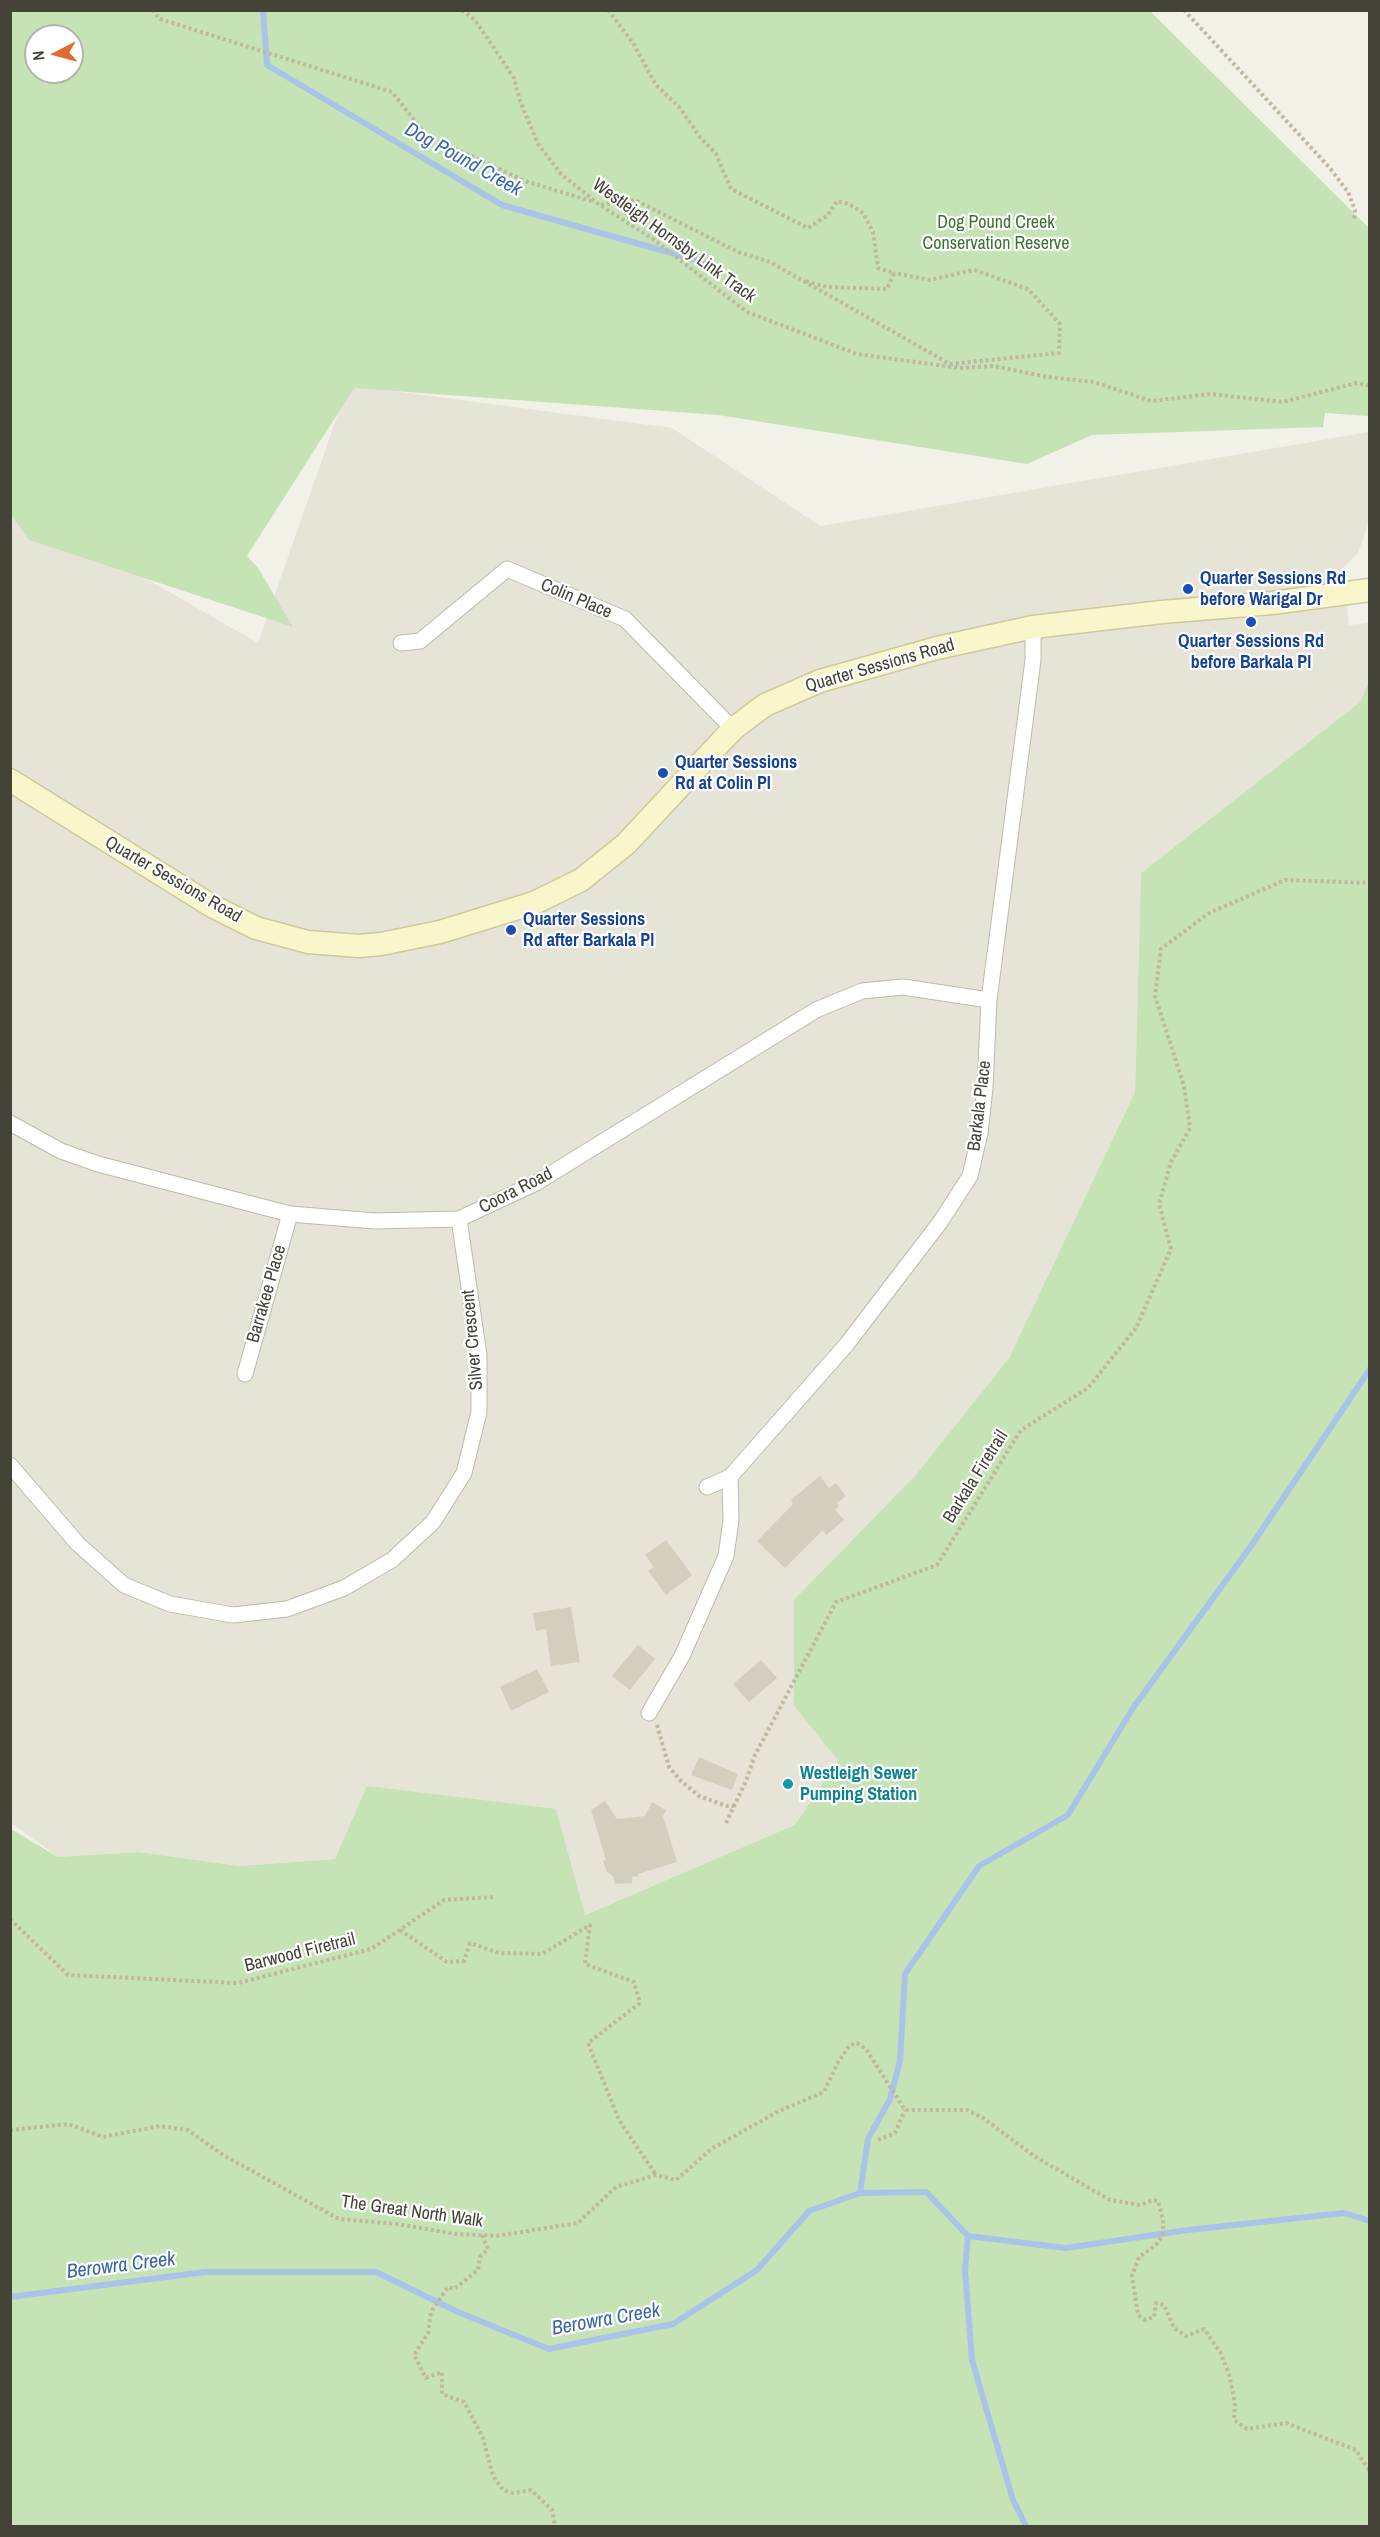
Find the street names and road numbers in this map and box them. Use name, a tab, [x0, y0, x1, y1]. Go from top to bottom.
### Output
street label: Westleigh Hornsby Link Track	[588, 174, 760, 308]
street label: Colin Place	[537, 574, 615, 624]
street label: Quarter Sessions Road	[803, 634, 957, 698]
street label: Quarter Sessions Road	[101, 832, 245, 928]
street label: Barkala Place	[964, 1059, 996, 1153]
street label: Coora Road	[476, 1163, 556, 1219]
street label: Barrakee Place	[243, 1243, 291, 1345]
street label: Silver Crescent	[458, 1289, 488, 1391]
street label: Barkala Firetrail	[939, 1427, 1013, 1527]
street label: Barwood Firetrail	[242, 1929, 358, 1977]
street label: The Great North Walk	[340, 2191, 484, 2233]

